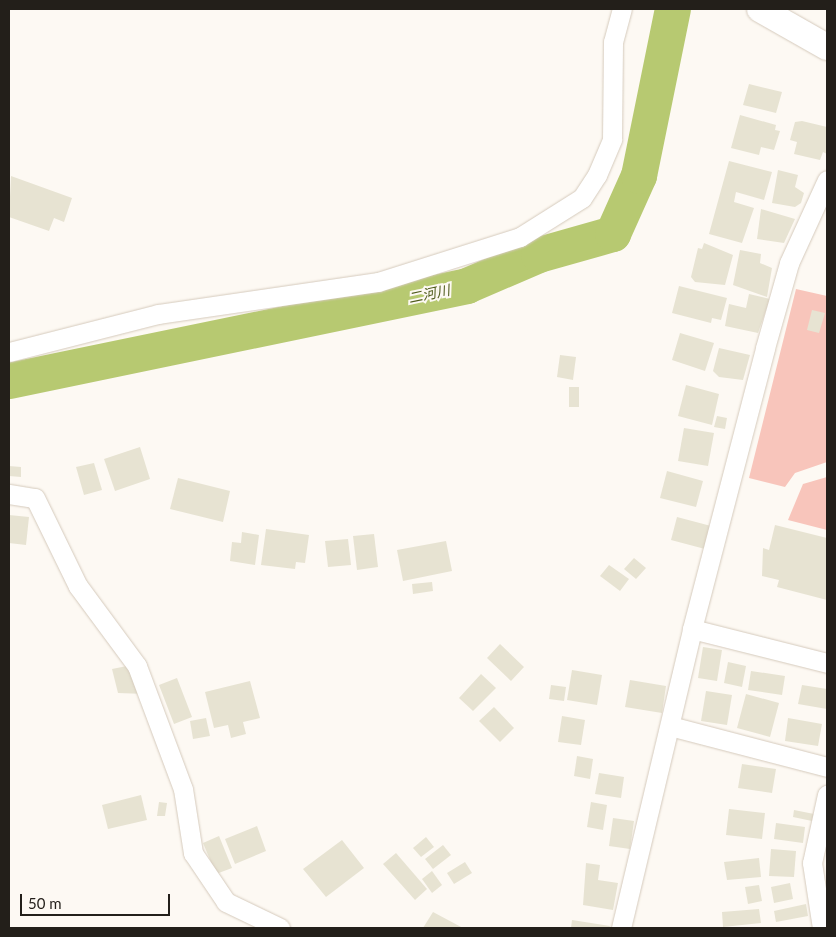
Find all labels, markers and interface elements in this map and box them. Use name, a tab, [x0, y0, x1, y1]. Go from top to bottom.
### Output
water label: 二河川	[407, 281, 451, 307]
scale bar	[22, 884, 172, 916]
text: 50 m	[28, 894, 62, 912]

